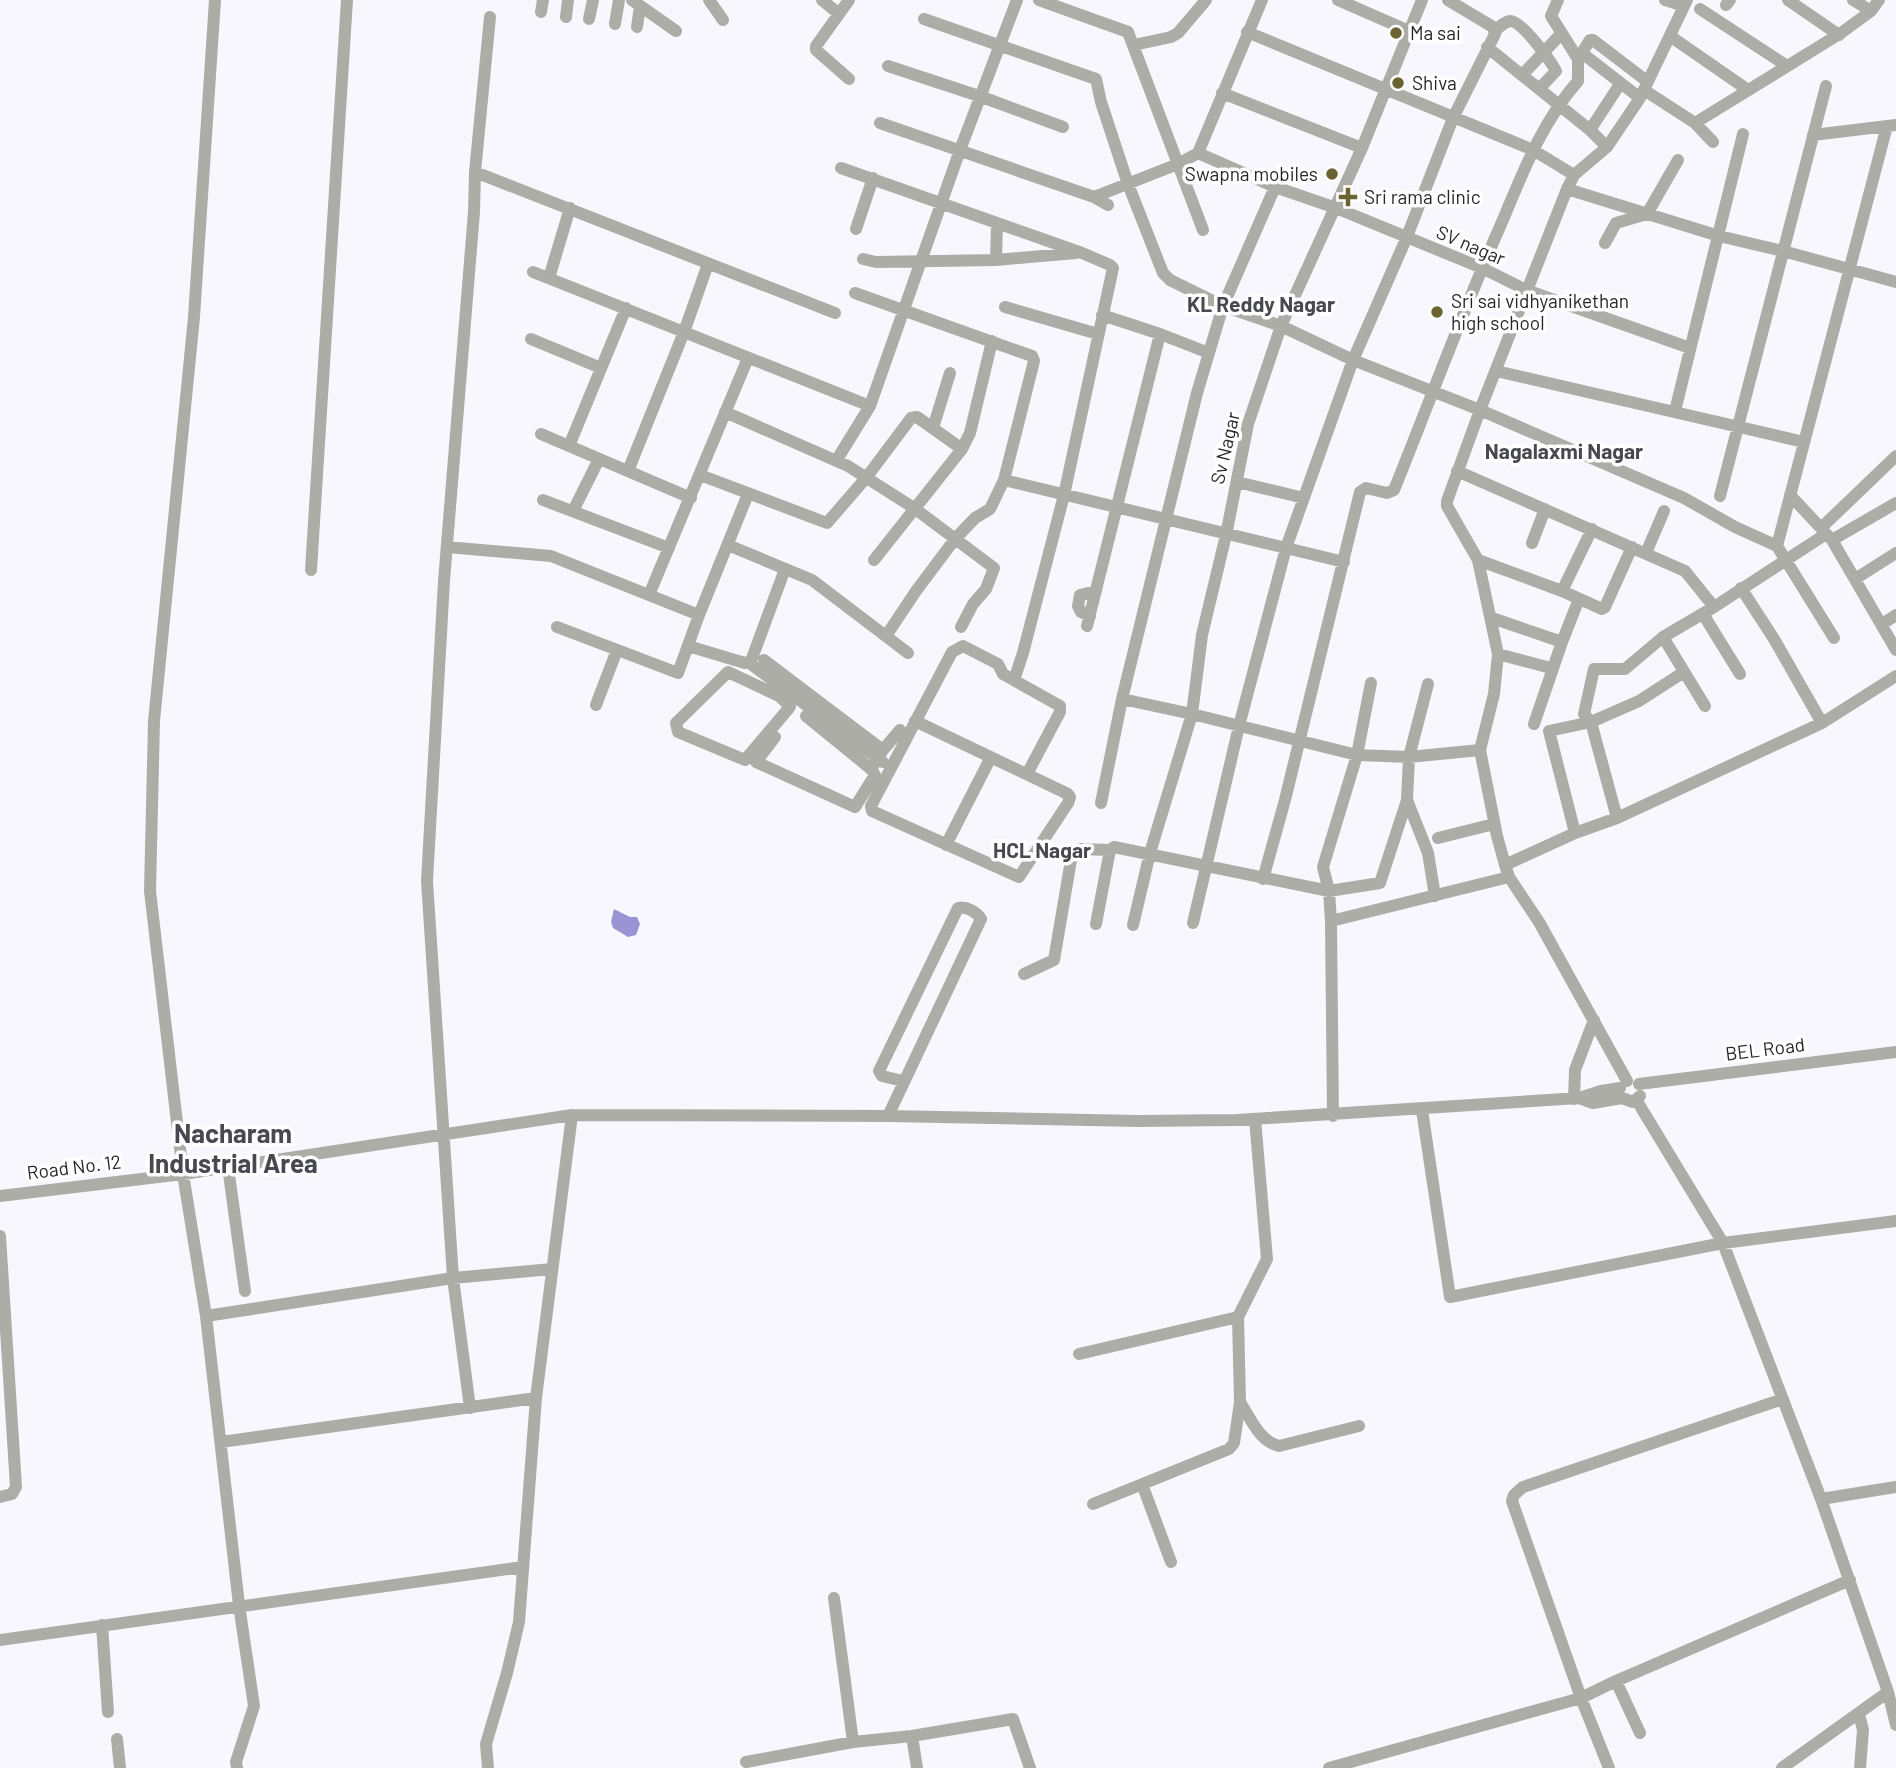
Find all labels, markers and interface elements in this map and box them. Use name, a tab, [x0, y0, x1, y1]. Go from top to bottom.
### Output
place label: Ma sai	[1410, 21, 1461, 44]
marker: Ma sai	[1388, 25, 1404, 41]
place label: Shiva	[1412, 71, 1457, 94]
marker: Shiva	[1390, 75, 1406, 91]
place label: Swapna mobiles	[1185, 162, 1318, 185]
marker: Swapna mobiles	[1324, 166, 1340, 182]
place label: Sri rama clinic	[1364, 185, 1481, 208]
marker: Sri rama clinic	[1338, 187, 1358, 207]
street label: SV nagar	[1433, 220, 1509, 269]
place label: Sri sai vidhyanikethan high school	[1451, 289, 1629, 334]
district label: KL Reddy Nagar	[1187, 291, 1335, 316]
marker: Sri sai vidhyanikethan high school	[1429, 304, 1445, 320]
street label: Sv Nagar	[1205, 410, 1244, 486]
district label: Nagalaxmi Nagar	[1485, 438, 1643, 463]
district label: HCL Nagar	[993, 837, 1091, 862]
street label: BEL Road	[1724, 1032, 1806, 1065]
district label: Nacharam Industrial Area	[148, 1117, 318, 1178]
street label: Road No. 12	[26, 1149, 122, 1184]

